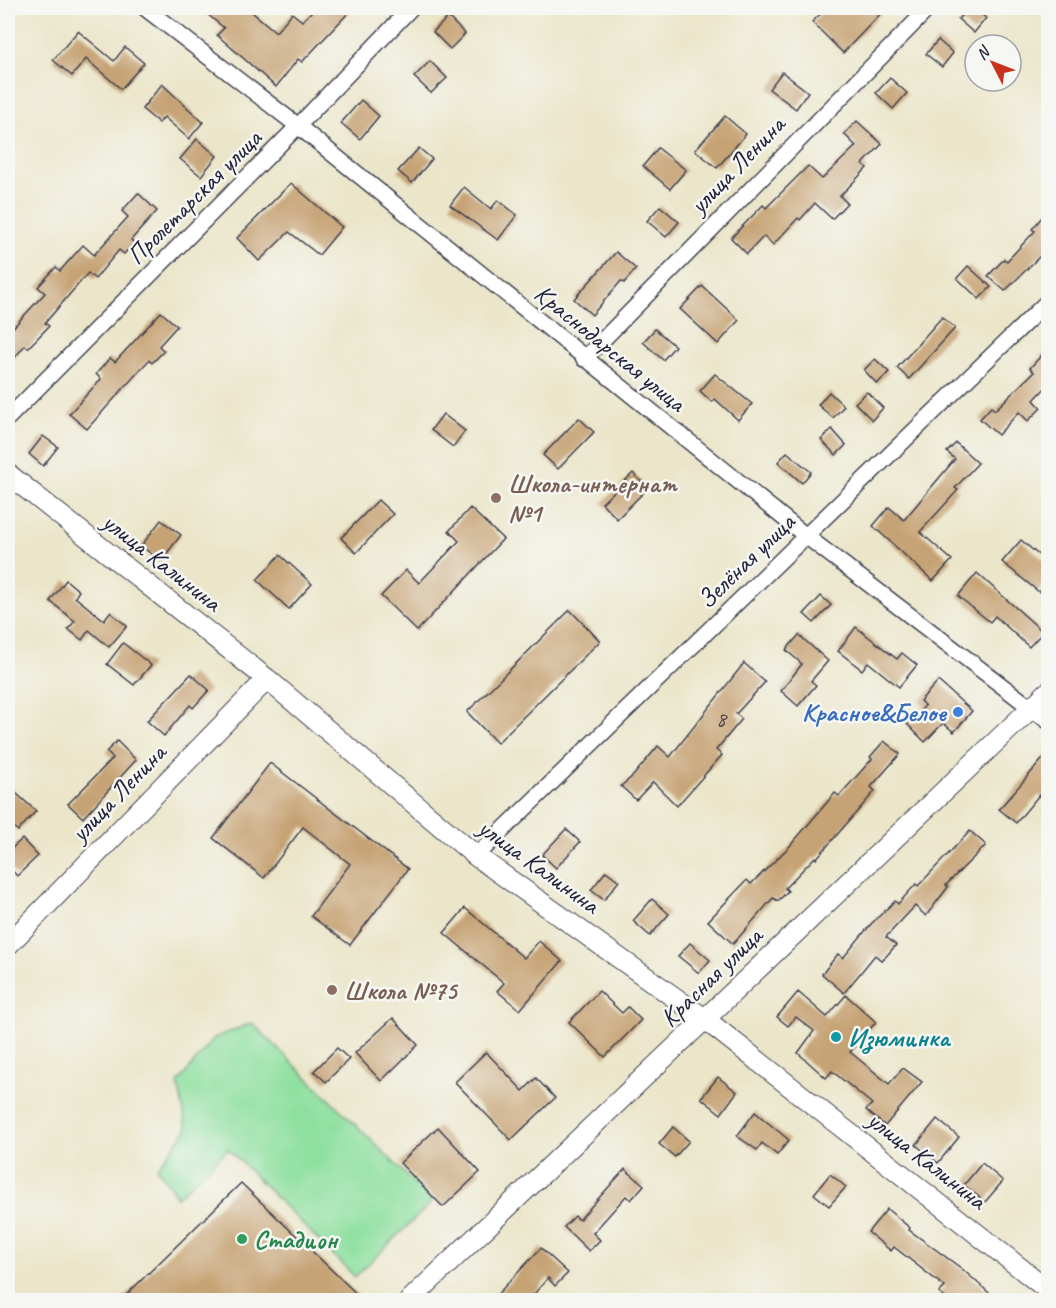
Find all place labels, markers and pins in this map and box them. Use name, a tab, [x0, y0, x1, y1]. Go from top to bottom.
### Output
place label: Школа-интернат №1	[508, 467, 679, 530]
marker: Школа-интернат №1	[489, 491, 503, 505]
place label: Красное&Белое	[802, 696, 948, 729]
marker: Красное&Белое	[951, 705, 965, 719]
place label: Школа №75	[344, 974, 459, 1007]
marker: Школа №75	[325, 983, 339, 997]
place label: Изюминка	[848, 1021, 952, 1054]
marker: Изюминка	[829, 1030, 843, 1044]
place label: Стадион	[254, 1223, 340, 1256]
marker: Стадион	[235, 1232, 249, 1246]

